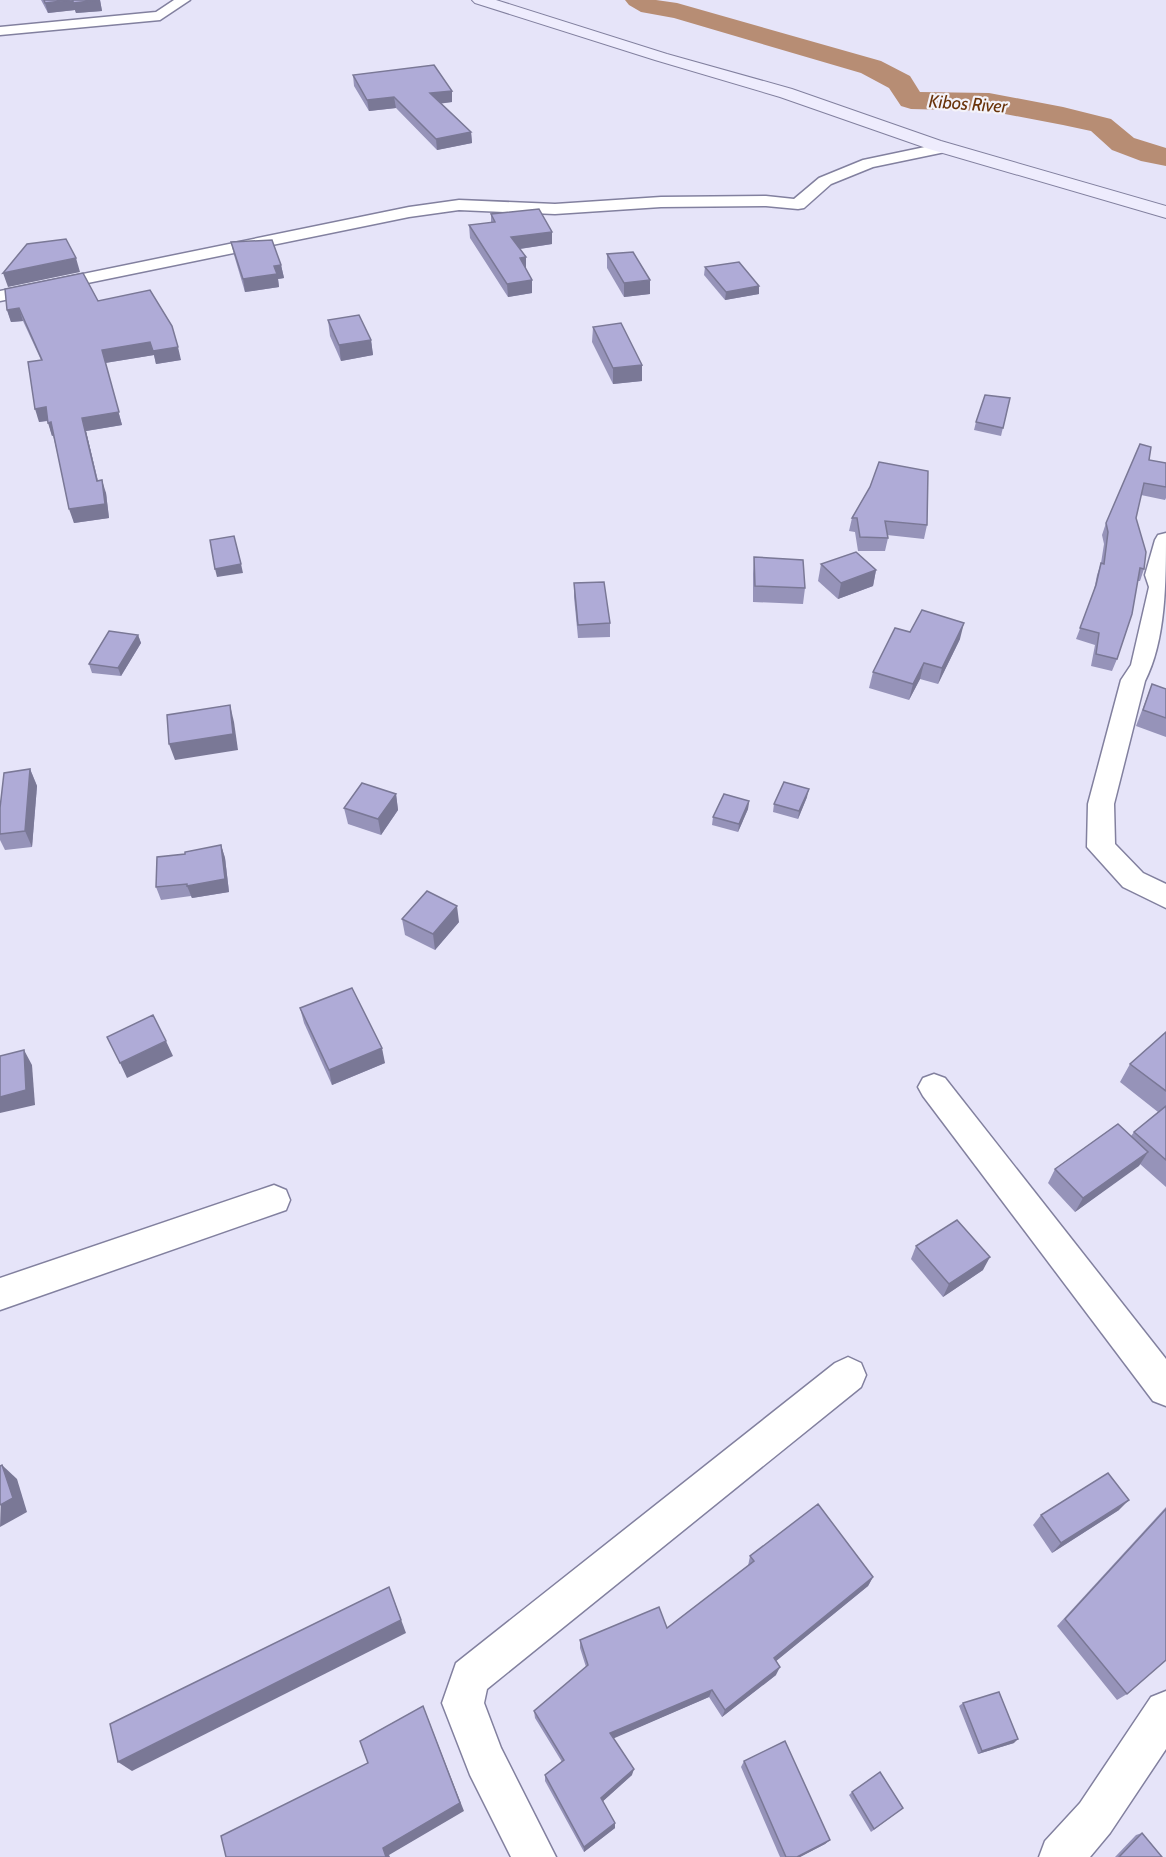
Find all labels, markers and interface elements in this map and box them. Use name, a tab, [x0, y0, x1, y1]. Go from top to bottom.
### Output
water label: Kibos River	[928, 90, 1009, 118]

